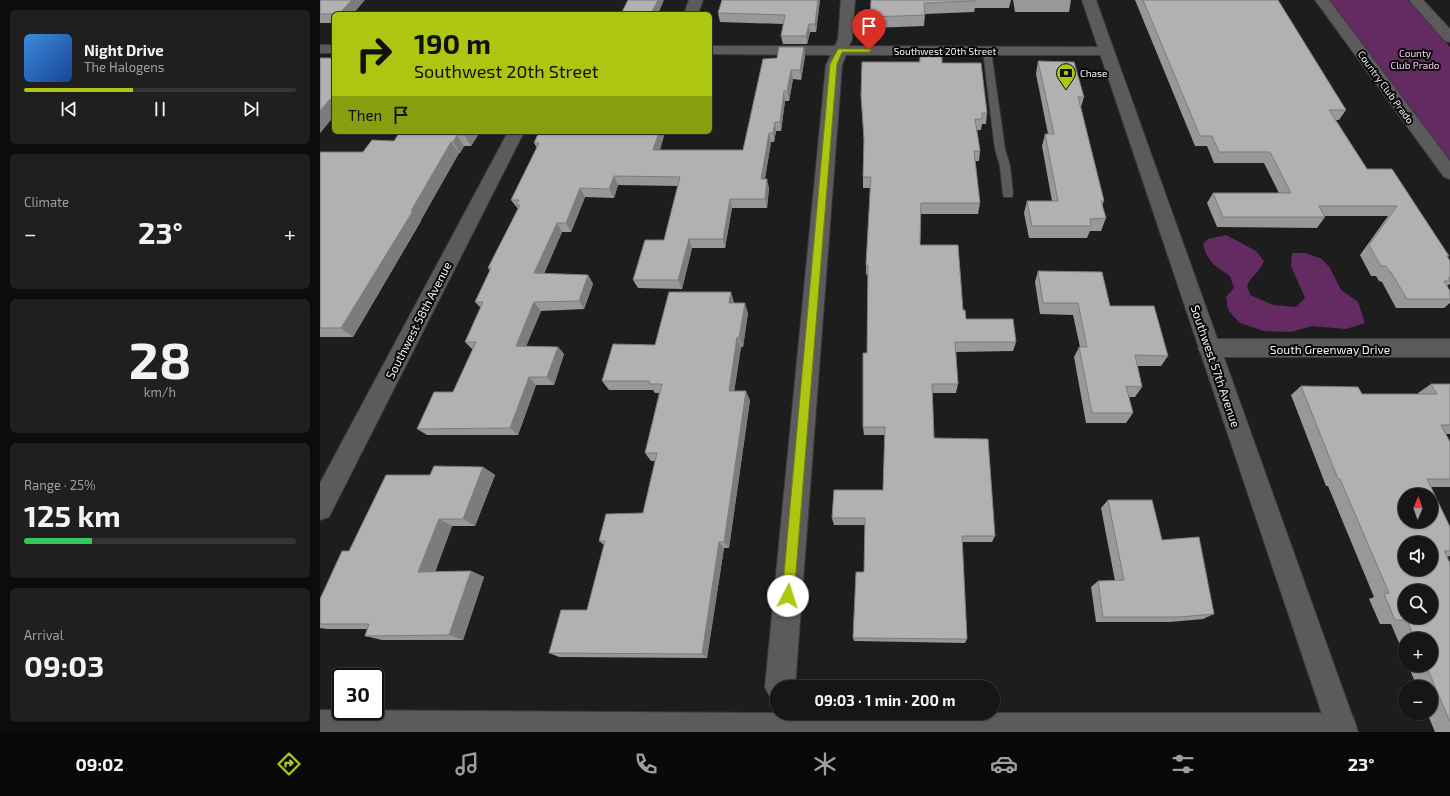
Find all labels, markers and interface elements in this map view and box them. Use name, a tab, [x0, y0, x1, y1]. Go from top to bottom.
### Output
pin	[852, 9, 886, 50]
icon: arrive	[858, 15, 880, 37]
text: 190 m	[414, 26, 491, 60]
icon: right	[348, 28, 400, 80]
text: Night Drive	[84, 41, 164, 59]
street label: Southwest 20th Street	[894, 45, 996, 57]
park label: County Club Prado	[1390, 47, 1440, 71]
street label: Country Club Prado	[1356, 48, 1417, 126]
text: The Halogens	[84, 59, 164, 75]
text: Southwest 20th Street	[414, 60, 599, 82]
bank icon: Chase	[1055, 62, 1077, 90]
place label: Chase	[1080, 67, 1107, 79]
icon: previous	[58, 98, 80, 120]
icon: pause	[149, 98, 171, 120]
icon: next	[240, 98, 262, 120]
icon: arrive	[390, 104, 412, 126]
text: Then	[348, 106, 382, 124]
text: Climate	[24, 194, 69, 210]
text: 23°	[138, 214, 183, 250]
text: −	[24, 220, 37, 246]
text: +	[284, 220, 296, 246]
street label: Southwest 58th Avenue	[382, 259, 454, 381]
street label: Southwest 57th Avenue	[1188, 303, 1244, 429]
text: 28	[129, 327, 191, 389]
street label: South Greenway Drive	[1270, 342, 1390, 356]
text: km/h	[144, 384, 176, 400]
text: Range · 25%	[24, 477, 96, 493]
north arrow	[1398, 488, 1438, 528]
map controls	[1398, 488, 1438, 720]
text: 125 km	[24, 497, 121, 533]
button: sound	[1398, 536, 1438, 576]
position arrow	[767, 575, 809, 617]
button: search	[1398, 584, 1438, 624]
text: Arrival	[24, 627, 64, 643]
button: +	[1398, 632, 1438, 672]
text: 09:03	[24, 647, 104, 683]
speed limit sign: 30	[332, 668, 384, 720]
button: −	[1398, 680, 1438, 720]
text: 09:03 · 1 min · 200 m	[815, 691, 955, 709]
icon: directions	[275, 750, 303, 778]
icon: music	[453, 750, 481, 778]
icon: phone	[632, 750, 660, 778]
icon: climate	[811, 750, 839, 778]
icon: car	[990, 750, 1018, 778]
icon: filters	[1169, 750, 1197, 778]
text: 09:02	[75, 753, 124, 775]
text: 23°	[1348, 753, 1374, 775]

